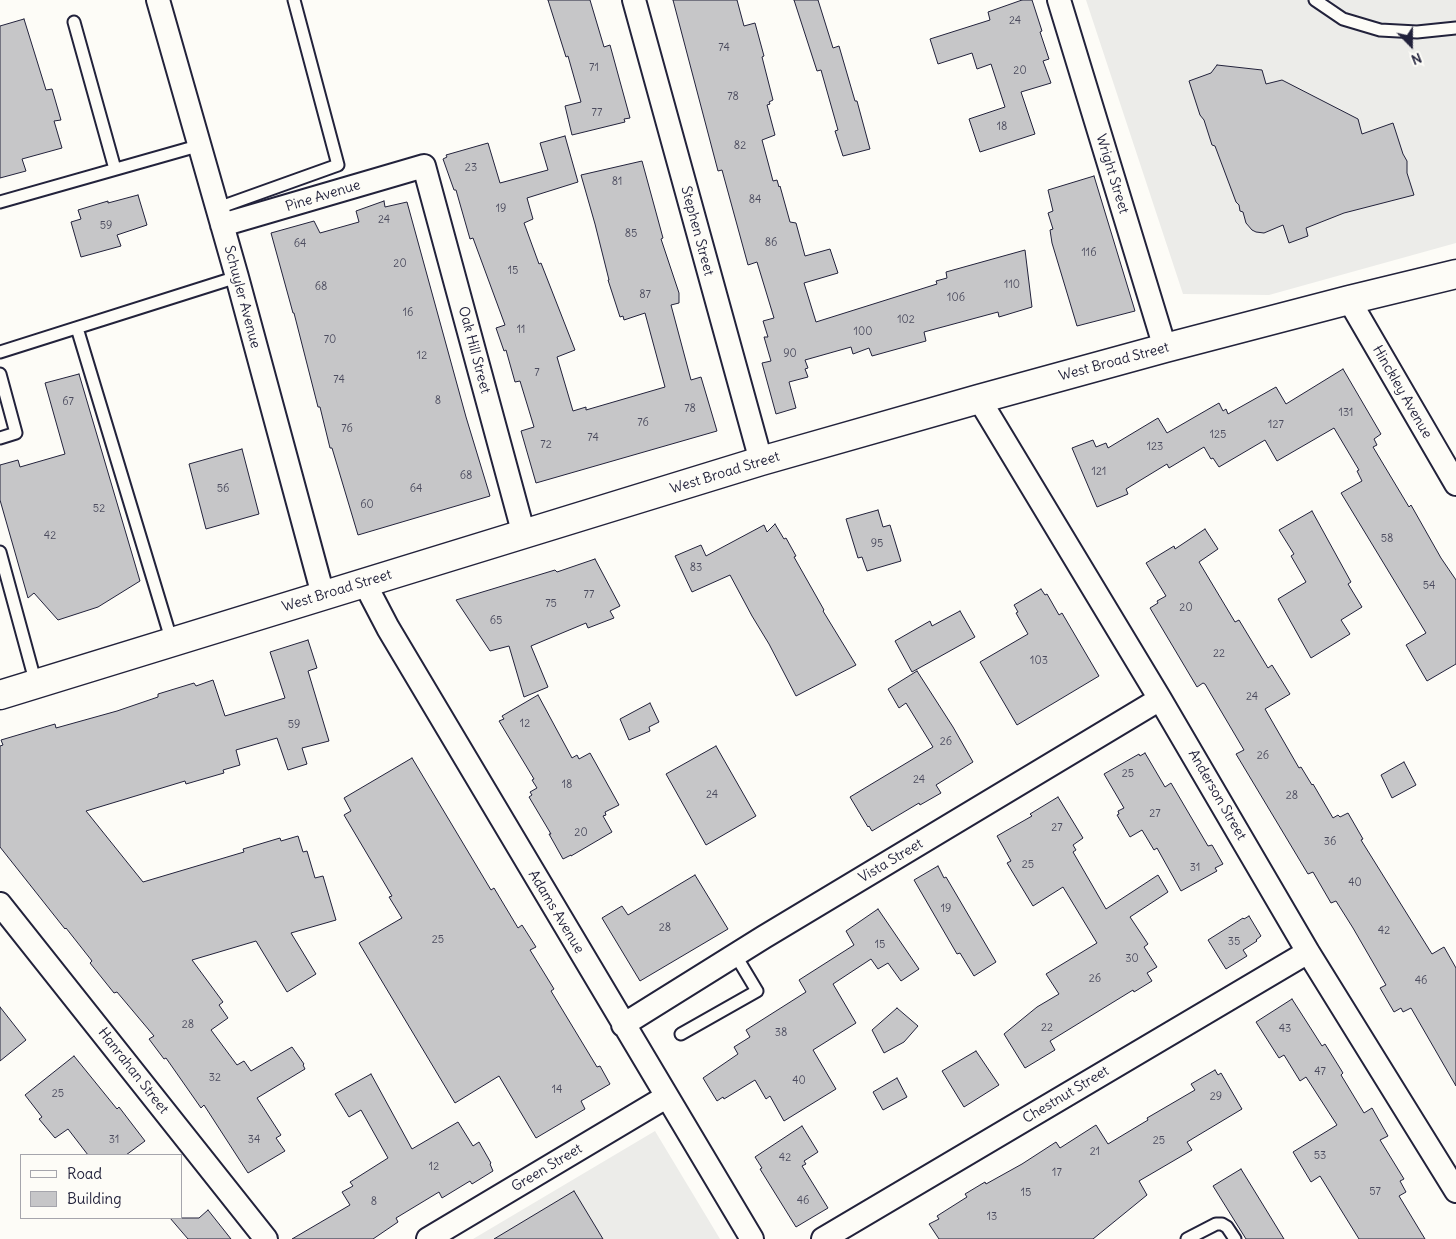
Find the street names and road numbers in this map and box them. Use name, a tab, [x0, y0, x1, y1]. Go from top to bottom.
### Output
street label: Wright Street	[1092, 132, 1132, 216]
street label: Pine Avenue	[284, 177, 362, 215]
street label: Stephen Street	[677, 184, 717, 278]
street label: Schuyler Avenue	[220, 244, 264, 350]
street label: Oak Hill Street	[454, 305, 494, 395]
street label: West Broad Street	[1057, 339, 1171, 385]
street label: Hinckley Avenue	[1369, 343, 1435, 441]
street label: West Broad Street	[668, 448, 782, 498]
street label: West Broad Street	[280, 566, 394, 616]
street label: Anderson Street	[1184, 747, 1250, 843]
street label: Vista Street	[856, 835, 926, 887]
street label: Adams Avenue	[525, 867, 587, 957]
street label: Hanrahan Street	[94, 1025, 172, 1117]
street label: Chestnut Street	[1020, 1063, 1112, 1127]
street label: Green Street	[509, 1140, 585, 1196]

